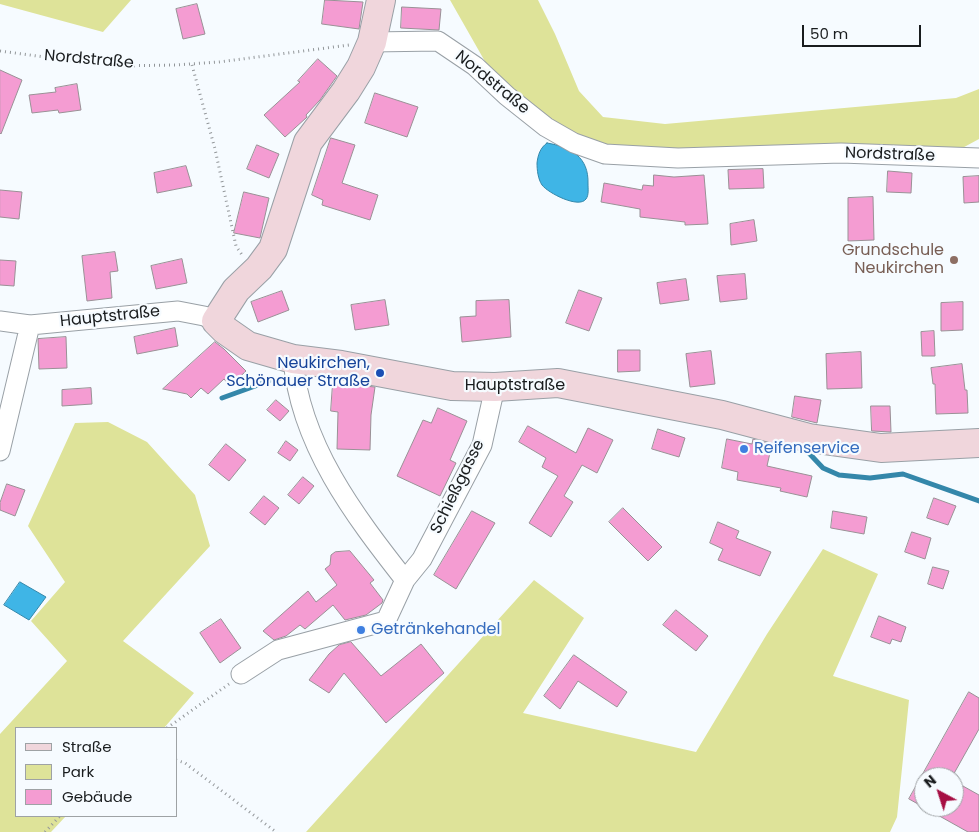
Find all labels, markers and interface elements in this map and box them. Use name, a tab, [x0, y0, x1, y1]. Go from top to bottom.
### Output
scale bar	[804, 15, 923, 47]
text: 50 m	[810, 23, 848, 44]
street label: Nordstraße	[43, 47, 135, 73]
street label: Nordstraße	[451, 47, 533, 119]
street label: Nordstraße	[845, 144, 935, 166]
place label: Grundschule Neukirchen	[842, 241, 944, 279]
marker: Grundschule Neukirchen	[948, 254, 960, 266]
street label: Hauptstraße	[59, 302, 161, 332]
place label: Neukirchen, Schönauer Straße	[226, 354, 370, 392]
marker: Neukirchen, Schönauer Straße	[374, 367, 386, 379]
street label: Hauptstraße	[465, 376, 565, 396]
street label: Schießgasse	[427, 437, 489, 537]
place label: Reifenservice	[754, 439, 860, 459]
marker: Reifenservice	[738, 443, 750, 455]
place label: Getränkehandel	[371, 620, 500, 640]
marker: Getränkehandel	[355, 624, 367, 636]
legend	[15, 727, 178, 817]
text: Straße	[62, 736, 112, 757]
text: Park	[62, 761, 94, 782]
north arrow	[914, 767, 964, 817]
text: N	[920, 770, 940, 792]
text: Gebäude	[62, 786, 132, 807]

